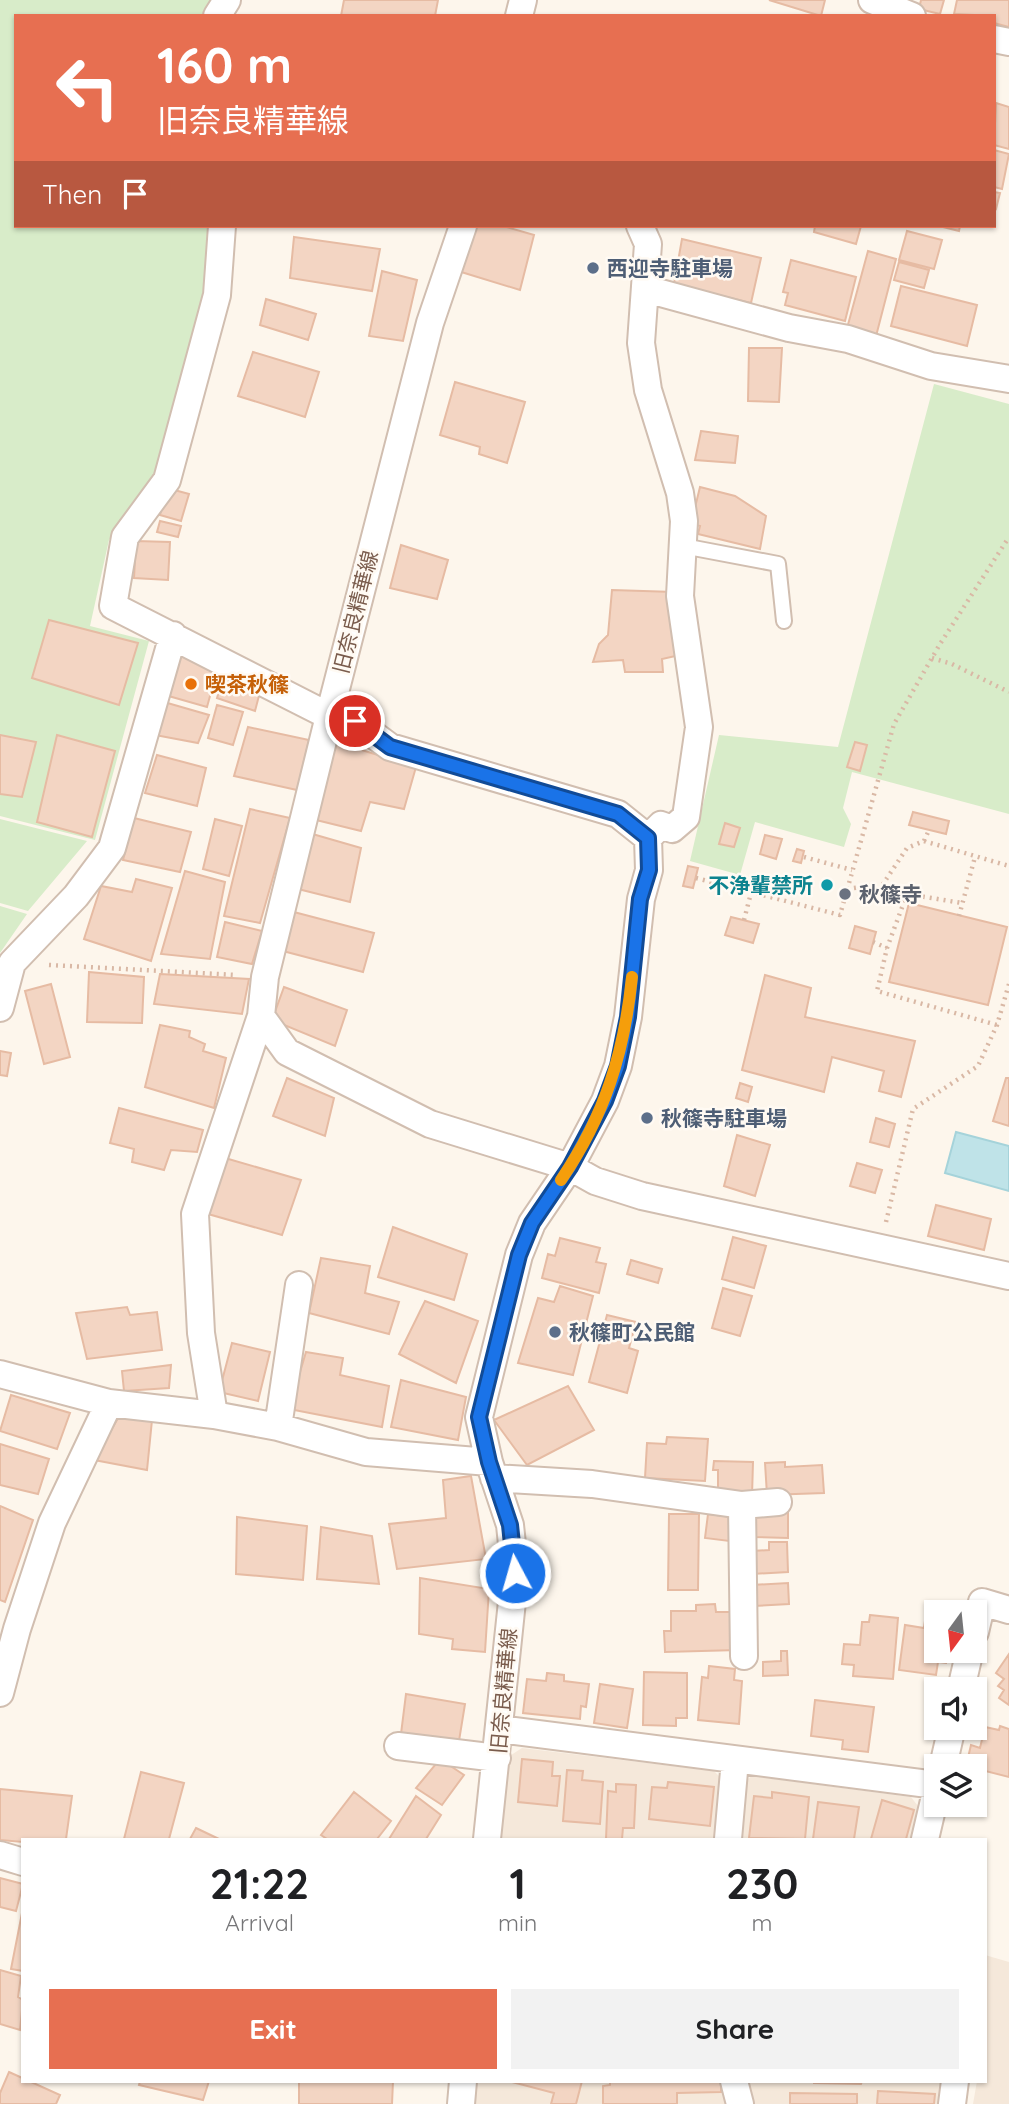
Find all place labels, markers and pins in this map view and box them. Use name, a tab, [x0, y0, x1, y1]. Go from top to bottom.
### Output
place label: 西迎寺駐車場	[607, 255, 733, 281]
marker: 西迎寺駐車場	[585, 260, 601, 276]
place label: 喫茶秋篠	[205, 671, 289, 697]
marker: 喫茶秋篠	[183, 676, 199, 692]
pin	[325, 691, 385, 751]
place label: 不浄輩禁所	[708, 872, 813, 898]
marker: 不浄輩禁所	[819, 877, 835, 893]
place label: 秋篠寺	[859, 881, 922, 907]
marker: 秋篠寺	[837, 886, 853, 902]
place label: 秋篠寺駐車場	[661, 1105, 787, 1131]
marker: 秋篠寺駐車場	[639, 1110, 655, 1126]
place label: 秋篠町公民館	[569, 1319, 695, 1345]
marker: 秋篠町公民館	[547, 1324, 563, 1340]

